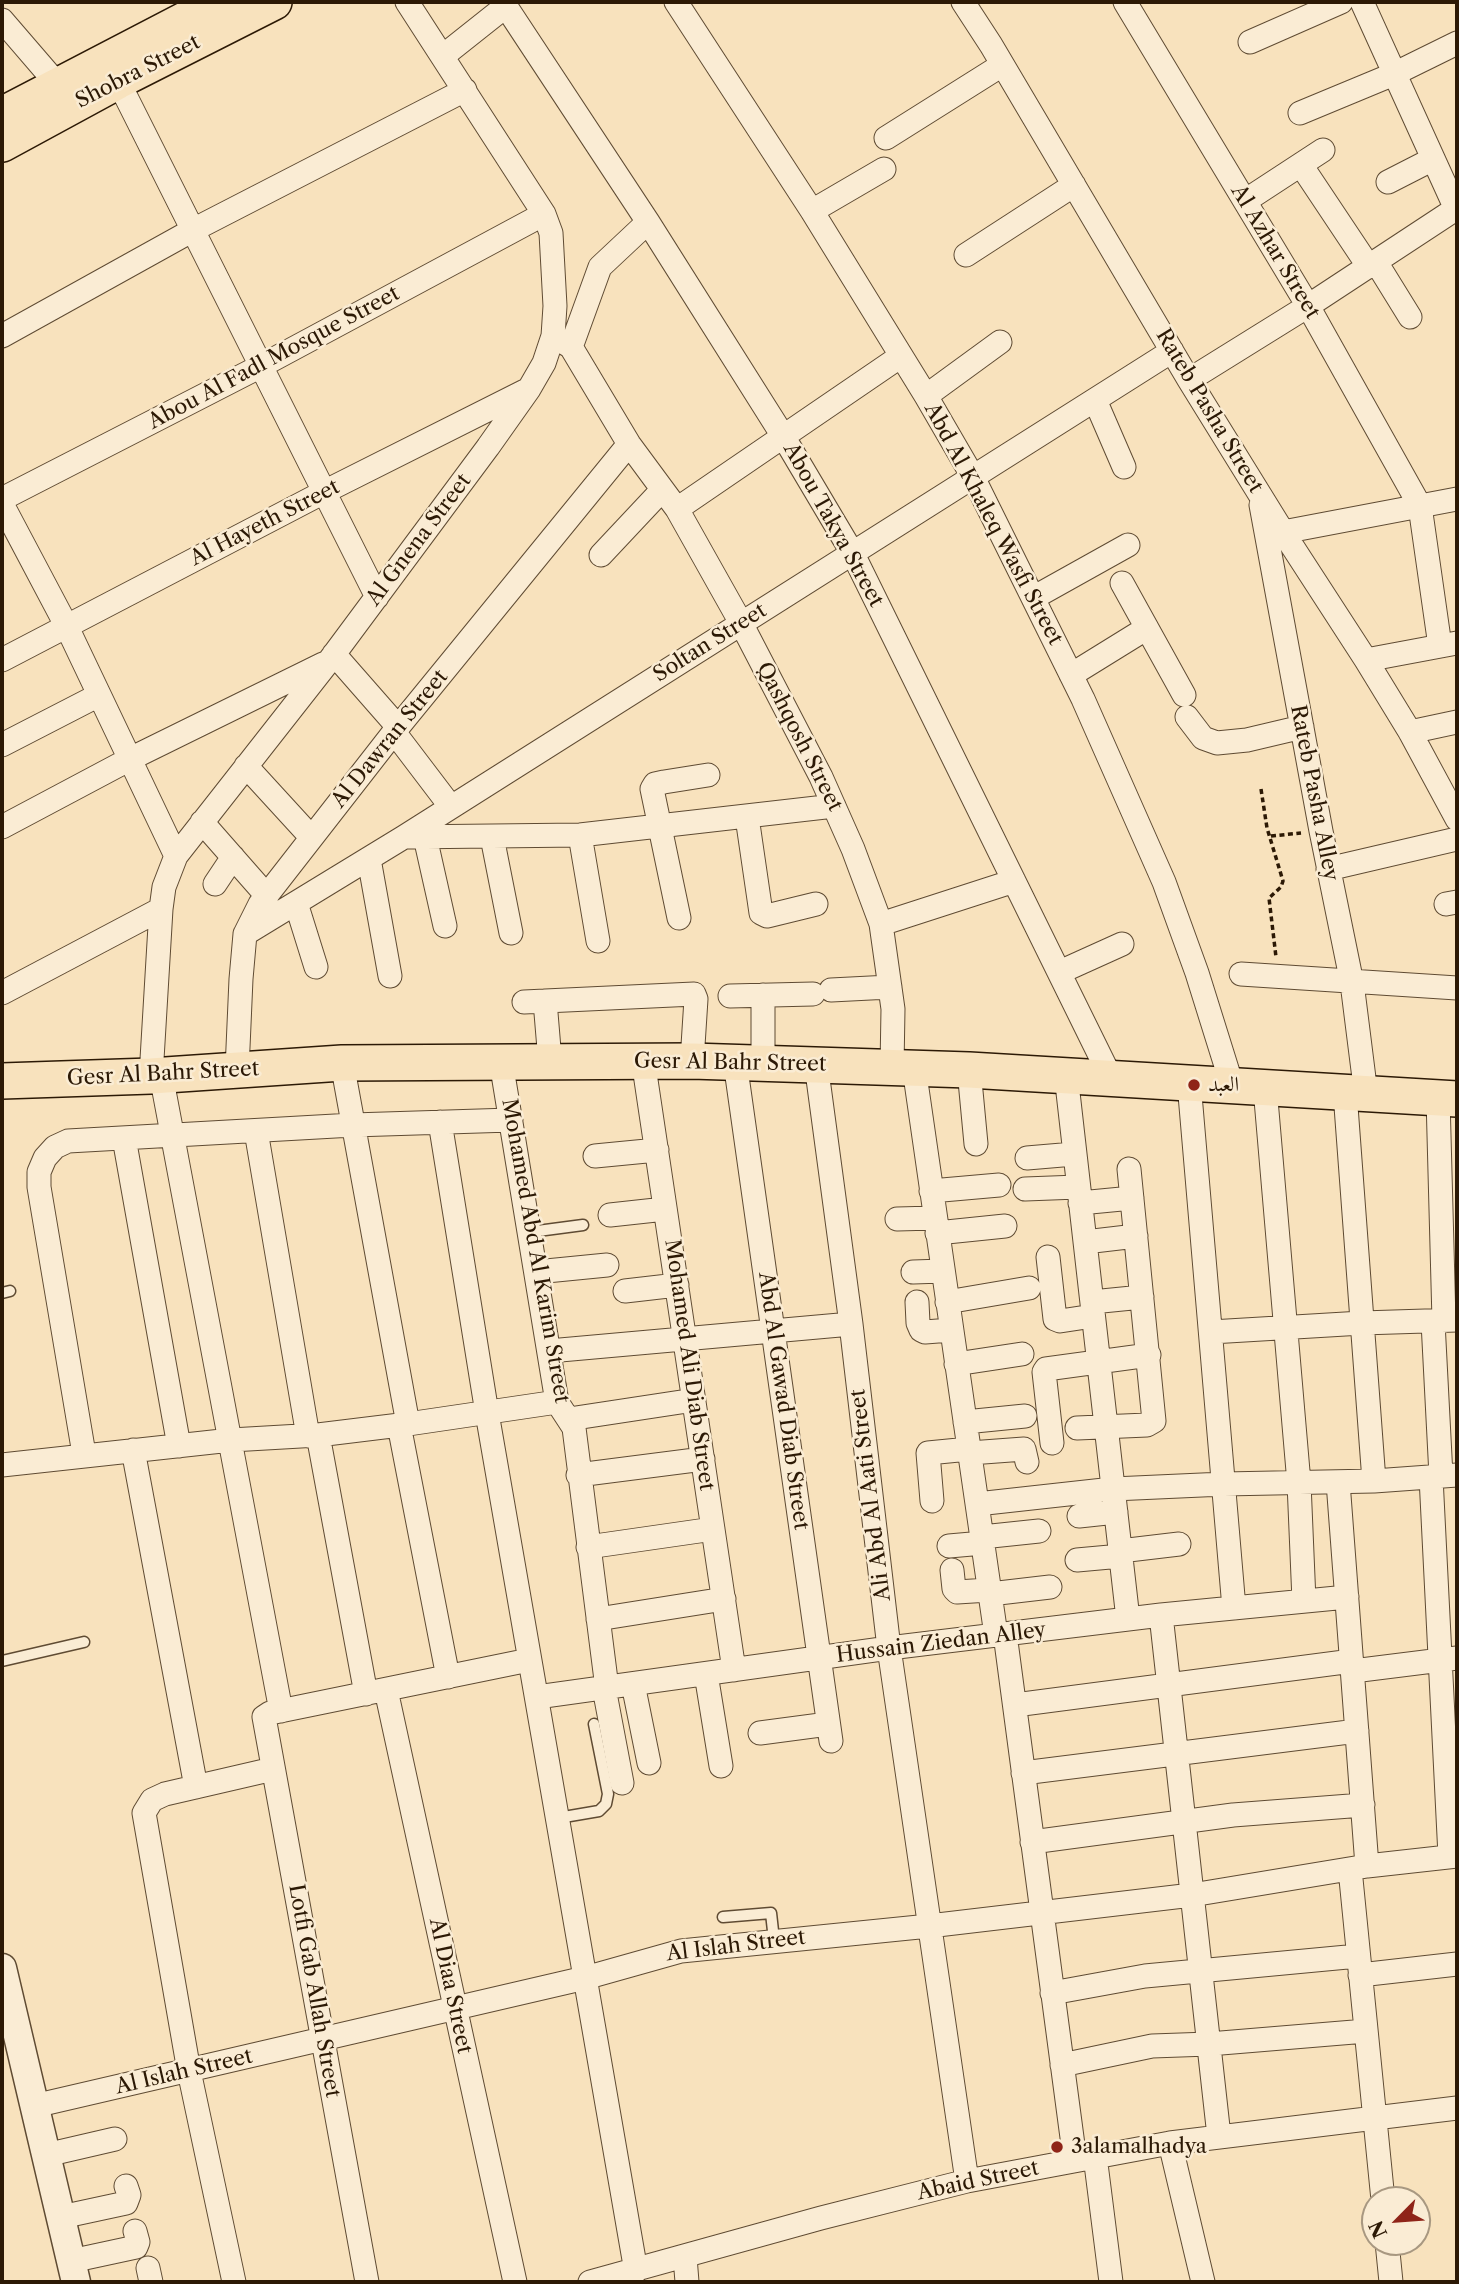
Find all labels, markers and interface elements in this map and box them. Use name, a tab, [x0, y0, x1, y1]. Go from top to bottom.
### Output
street label: Shobra Street	[72, 30, 204, 114]
street label: Al Azhar Street	[1225, 180, 1325, 324]
street label: Abou Al Fadl Mosque Street	[144, 281, 404, 435]
street label: Rateb Pasha Street	[1150, 324, 1268, 498]
street label: Abd Al Khaleq Wasfi Street	[918, 399, 1068, 649]
street label: Abou Takya Street	[777, 439, 889, 611]
street label: Al Gnena Street	[361, 469, 477, 611]
street label: Al Hayeth Street	[186, 474, 344, 572]
street label: Soltan Street	[649, 598, 771, 688]
street label: Qashqosh Street	[751, 658, 847, 816]
street label: Al Dawran Street	[327, 665, 453, 813]
street label: Rateb Pasha Alley	[1285, 703, 1343, 883]
street label: Gesr Al Bahr Street	[634, 1049, 826, 1077]
street label: Gesr Al Bahr Street	[66, 1056, 260, 1092]
place label: العبد	[1208, 1072, 1239, 1098]
marker: العبد	[1186, 1077, 1202, 1093]
street label: Mohamed Abd Al Karim Street	[496, 1097, 574, 1405]
street label: Mohamed Ali Diab Street	[659, 1238, 719, 1492]
street label: Abd Al Gawad Diab Street	[752, 1271, 814, 1531]
street label: Ali Abd Al Aati Street	[845, 1388, 897, 1602]
street label: Hussain Ziedan Alley	[835, 1618, 1047, 1668]
street label: Lotfi Gab Allah Street	[283, 1882, 345, 2100]
street label: Al Diaa Street	[423, 1916, 477, 2056]
street label: Al Islah Street	[665, 1925, 807, 1967]
street label: Al Islah Street	[113, 2044, 255, 2100]
place label: 3alamalhadya	[1071, 2134, 1207, 2160]
marker: 3alamalhadya	[1049, 2139, 1065, 2155]
street label: Abaid Street	[915, 2156, 1041, 2206]
north arrow	[1361, 2186, 1431, 2256]
text: N	[1364, 2217, 1392, 2242]

